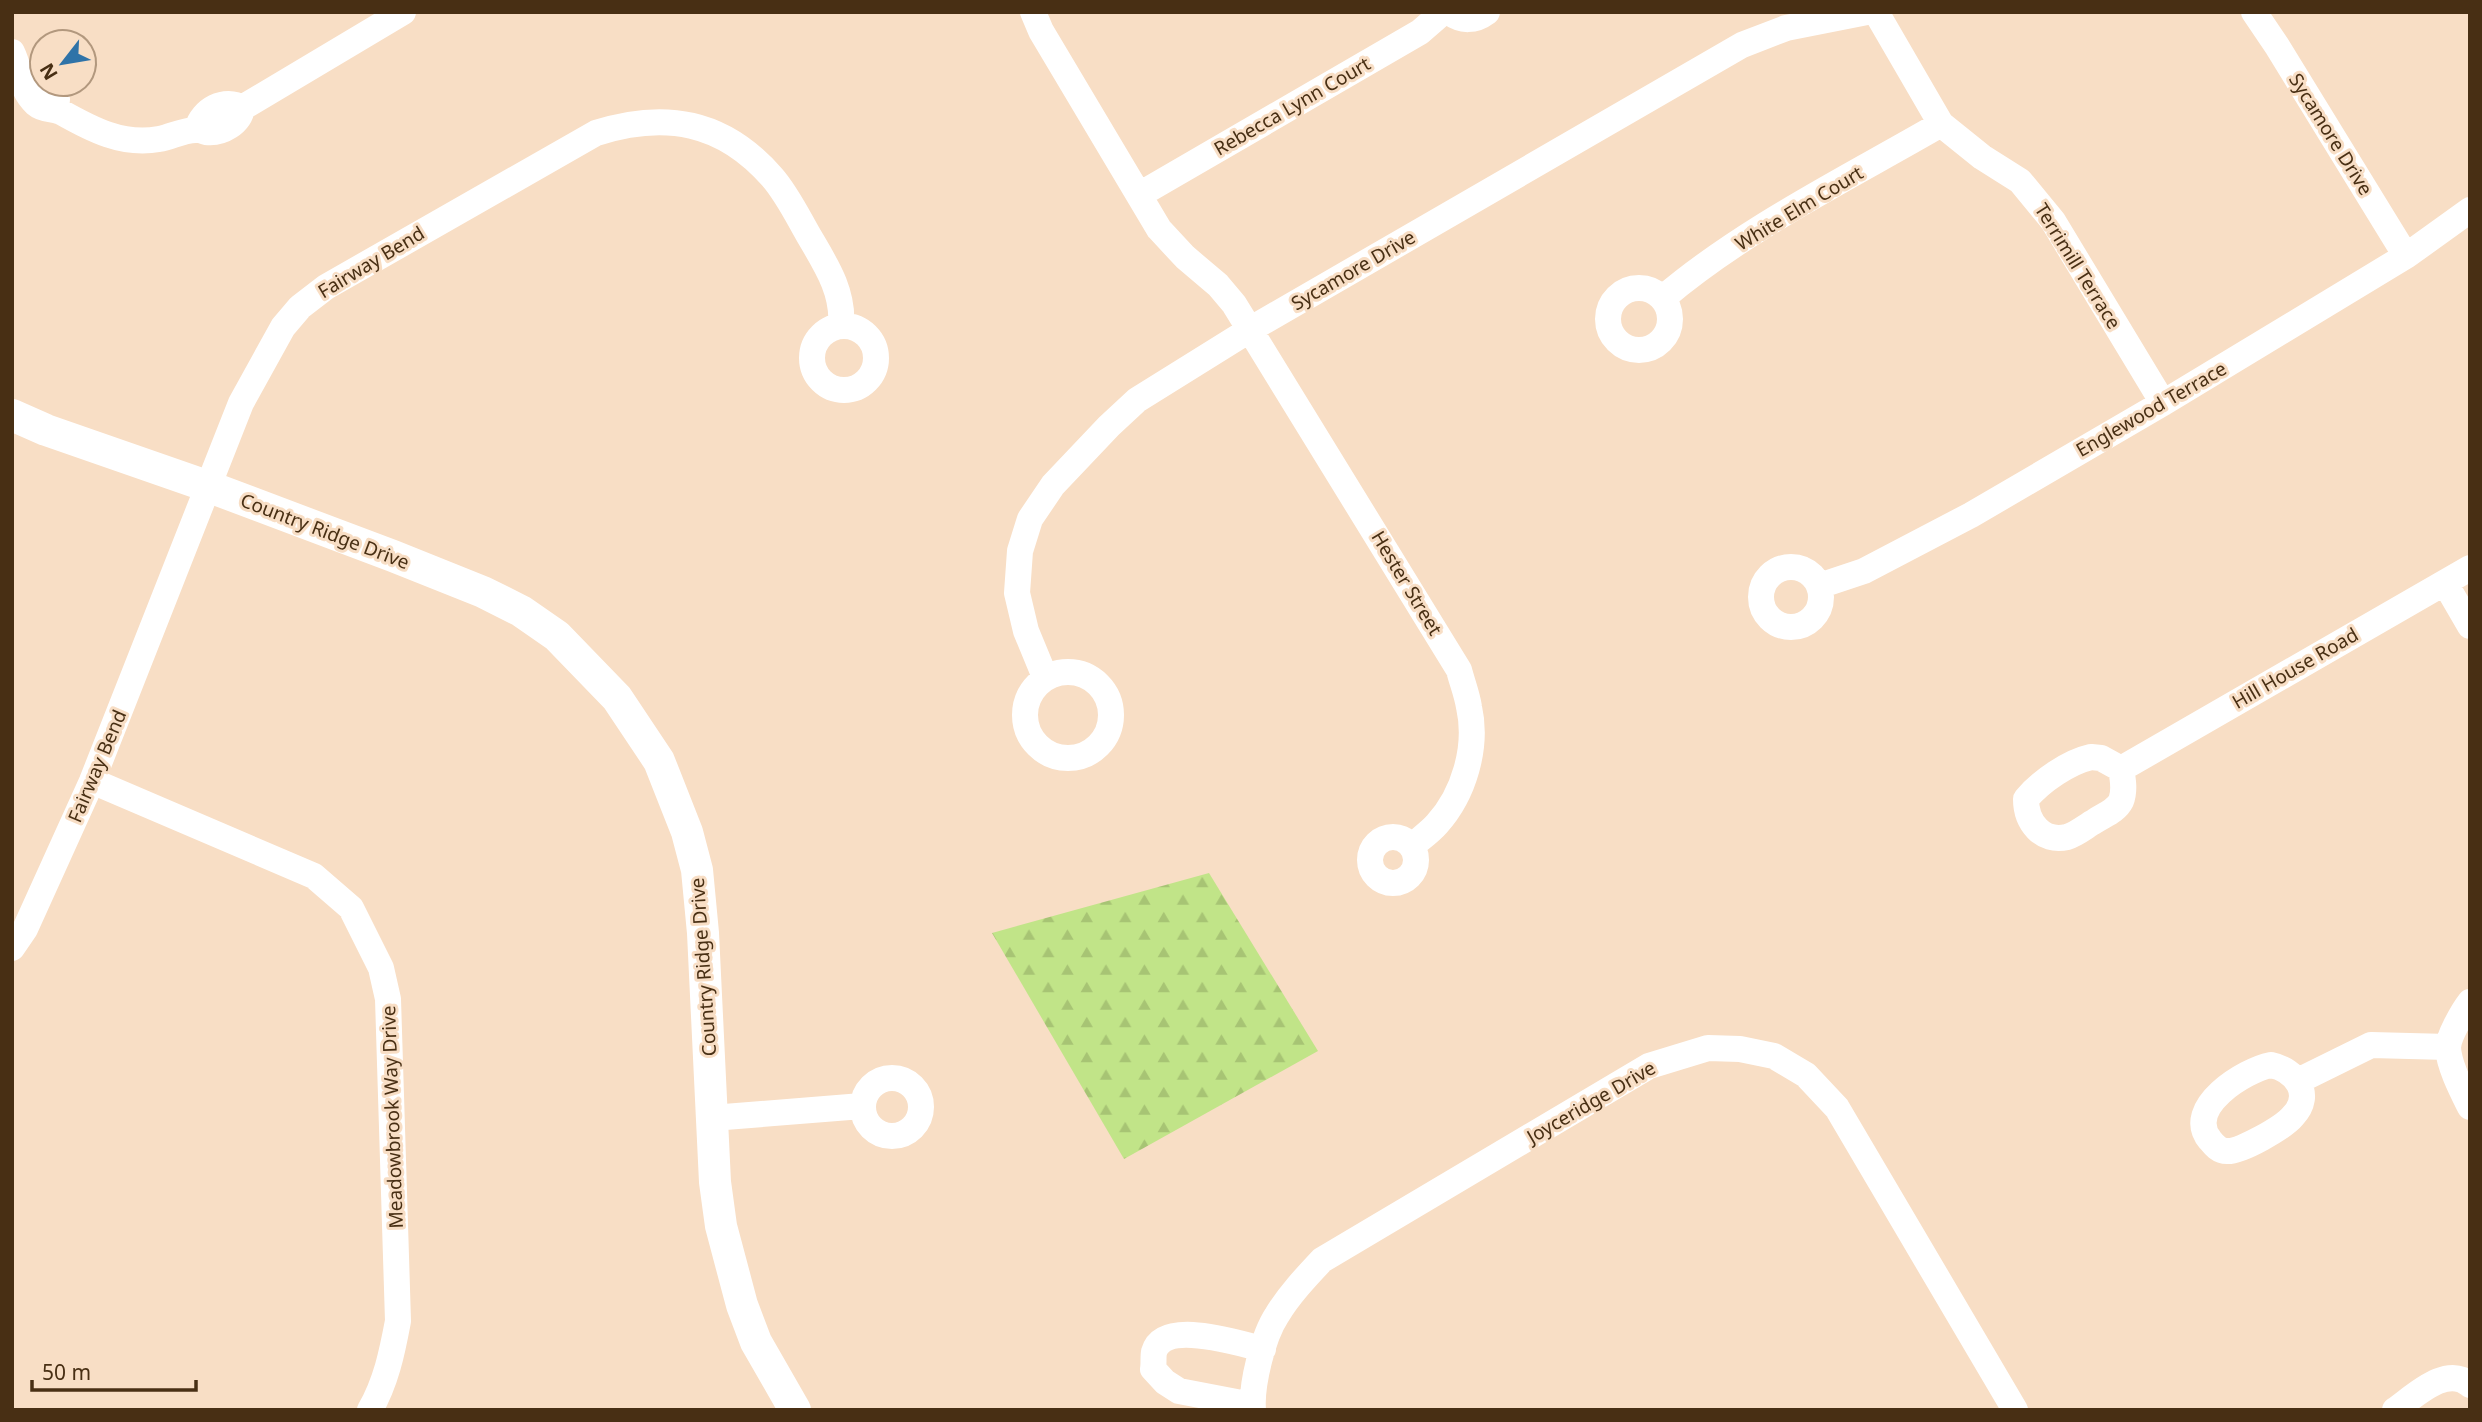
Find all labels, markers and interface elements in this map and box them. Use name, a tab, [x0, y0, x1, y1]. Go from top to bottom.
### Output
north arrow	[28, 28, 98, 98]
street label: Rebecca Lynn Court	[1209, 50, 1375, 161]
text: N	[33, 58, 64, 85]
street label: Sycamore Drive	[2283, 68, 2379, 200]
street label: White Elm Court	[1730, 159, 1868, 256]
street label: Terrimill Terrace	[2029, 198, 2127, 334]
street label: Fairway Bend	[313, 220, 429, 304]
street label: Sycamore Drive	[1286, 224, 1420, 316]
street label: Englewood Terrace	[2071, 355, 2231, 463]
street label: Country Ridge Drive	[237, 487, 413, 575]
street label: Hester Street	[1366, 526, 1448, 640]
street label: Hill House Road	[2227, 621, 2363, 715]
street label: Fairway Bend	[62, 706, 132, 826]
street label: Country Ridge Drive	[684, 877, 722, 1057]
street label: Meadowbrook Way Drive	[375, 1005, 409, 1229]
street label: Joyceridge Drive	[1520, 1055, 1660, 1150]
scale bar	[32, 1348, 196, 1392]
text: 50 m	[42, 1358, 91, 1386]

